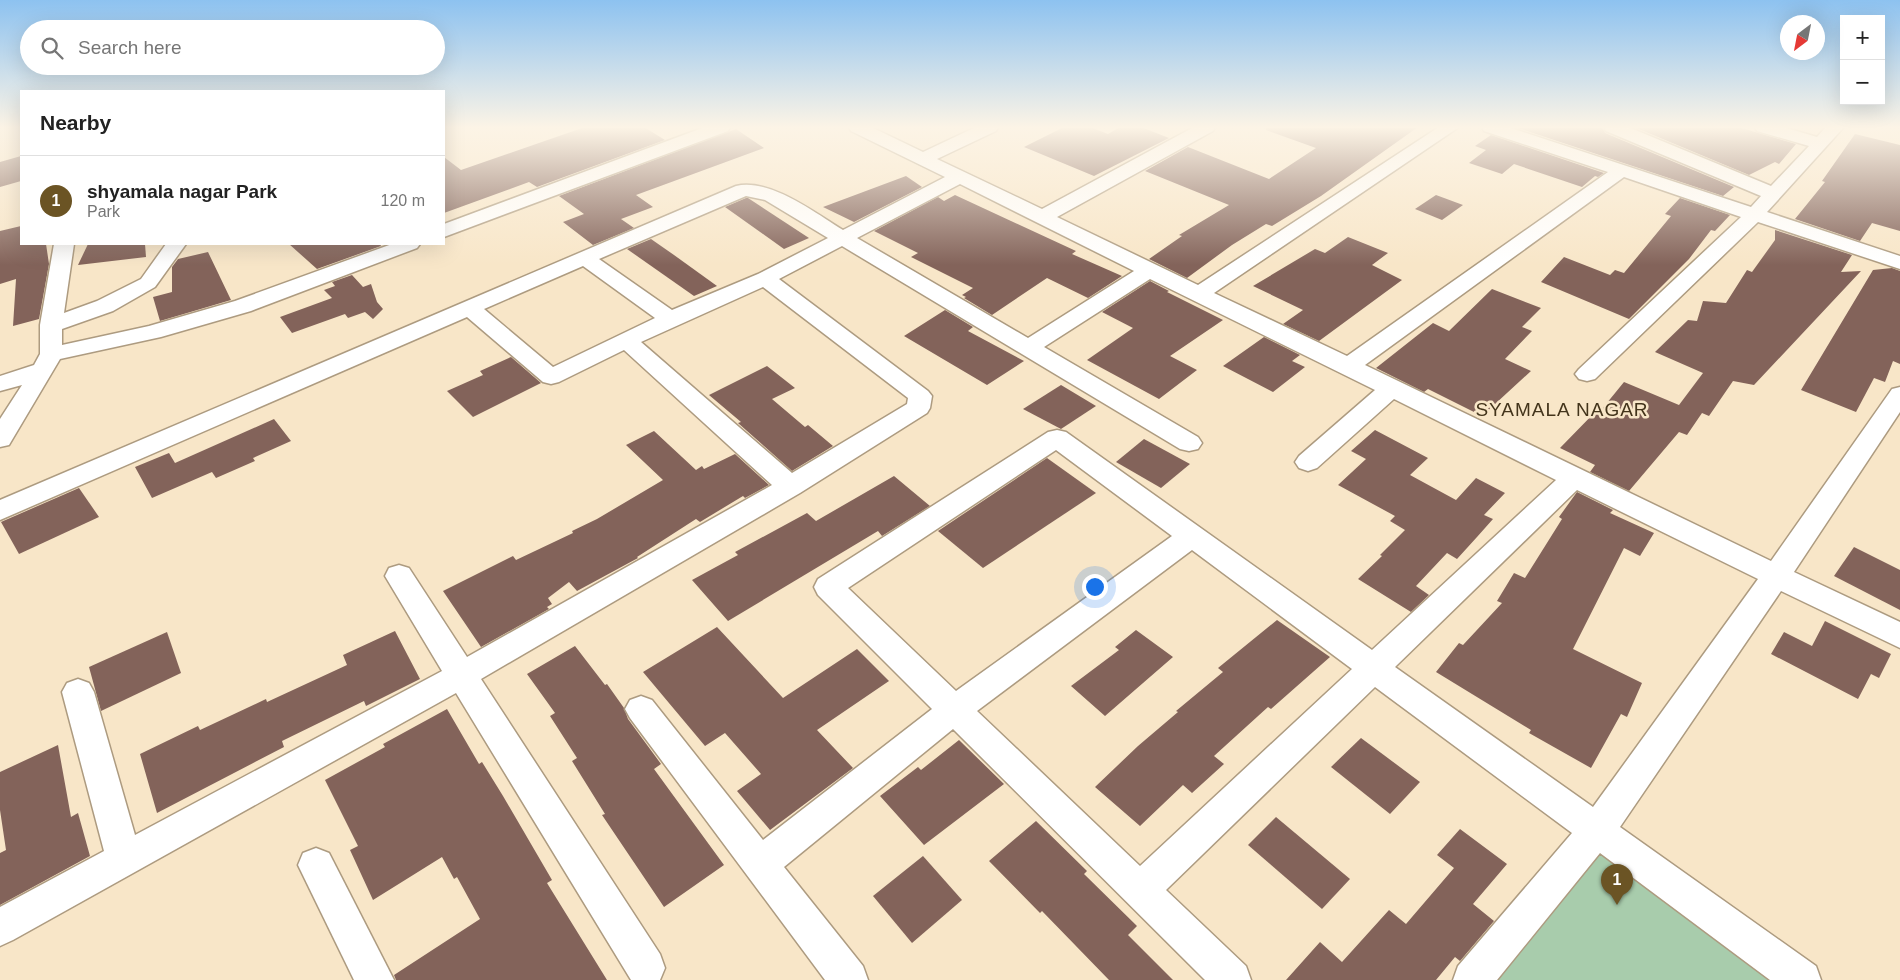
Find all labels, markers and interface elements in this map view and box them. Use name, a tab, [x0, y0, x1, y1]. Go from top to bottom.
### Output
north arrow	[1780, 15, 1825, 60]
map controls	[1840, 15, 1885, 105]
button: +	[1840, 15, 1885, 60]
search box	[20, 20, 445, 75]
icon: search	[38, 34, 66, 62]
text: Search here	[78, 37, 182, 58]
button: −	[1840, 60, 1885, 105]
text: Nearby	[40, 111, 111, 134]
text: shyamala nagar Park	[87, 181, 277, 202]
text: 1	[52, 192, 60, 209]
text: 120 m	[381, 192, 425, 209]
text: Park	[87, 203, 120, 220]
district label: SYAMALA NAGAR	[1475, 399, 1649, 420]
your location	[1082, 574, 1108, 600]
pin: 1	[1601, 864, 1633, 905]

